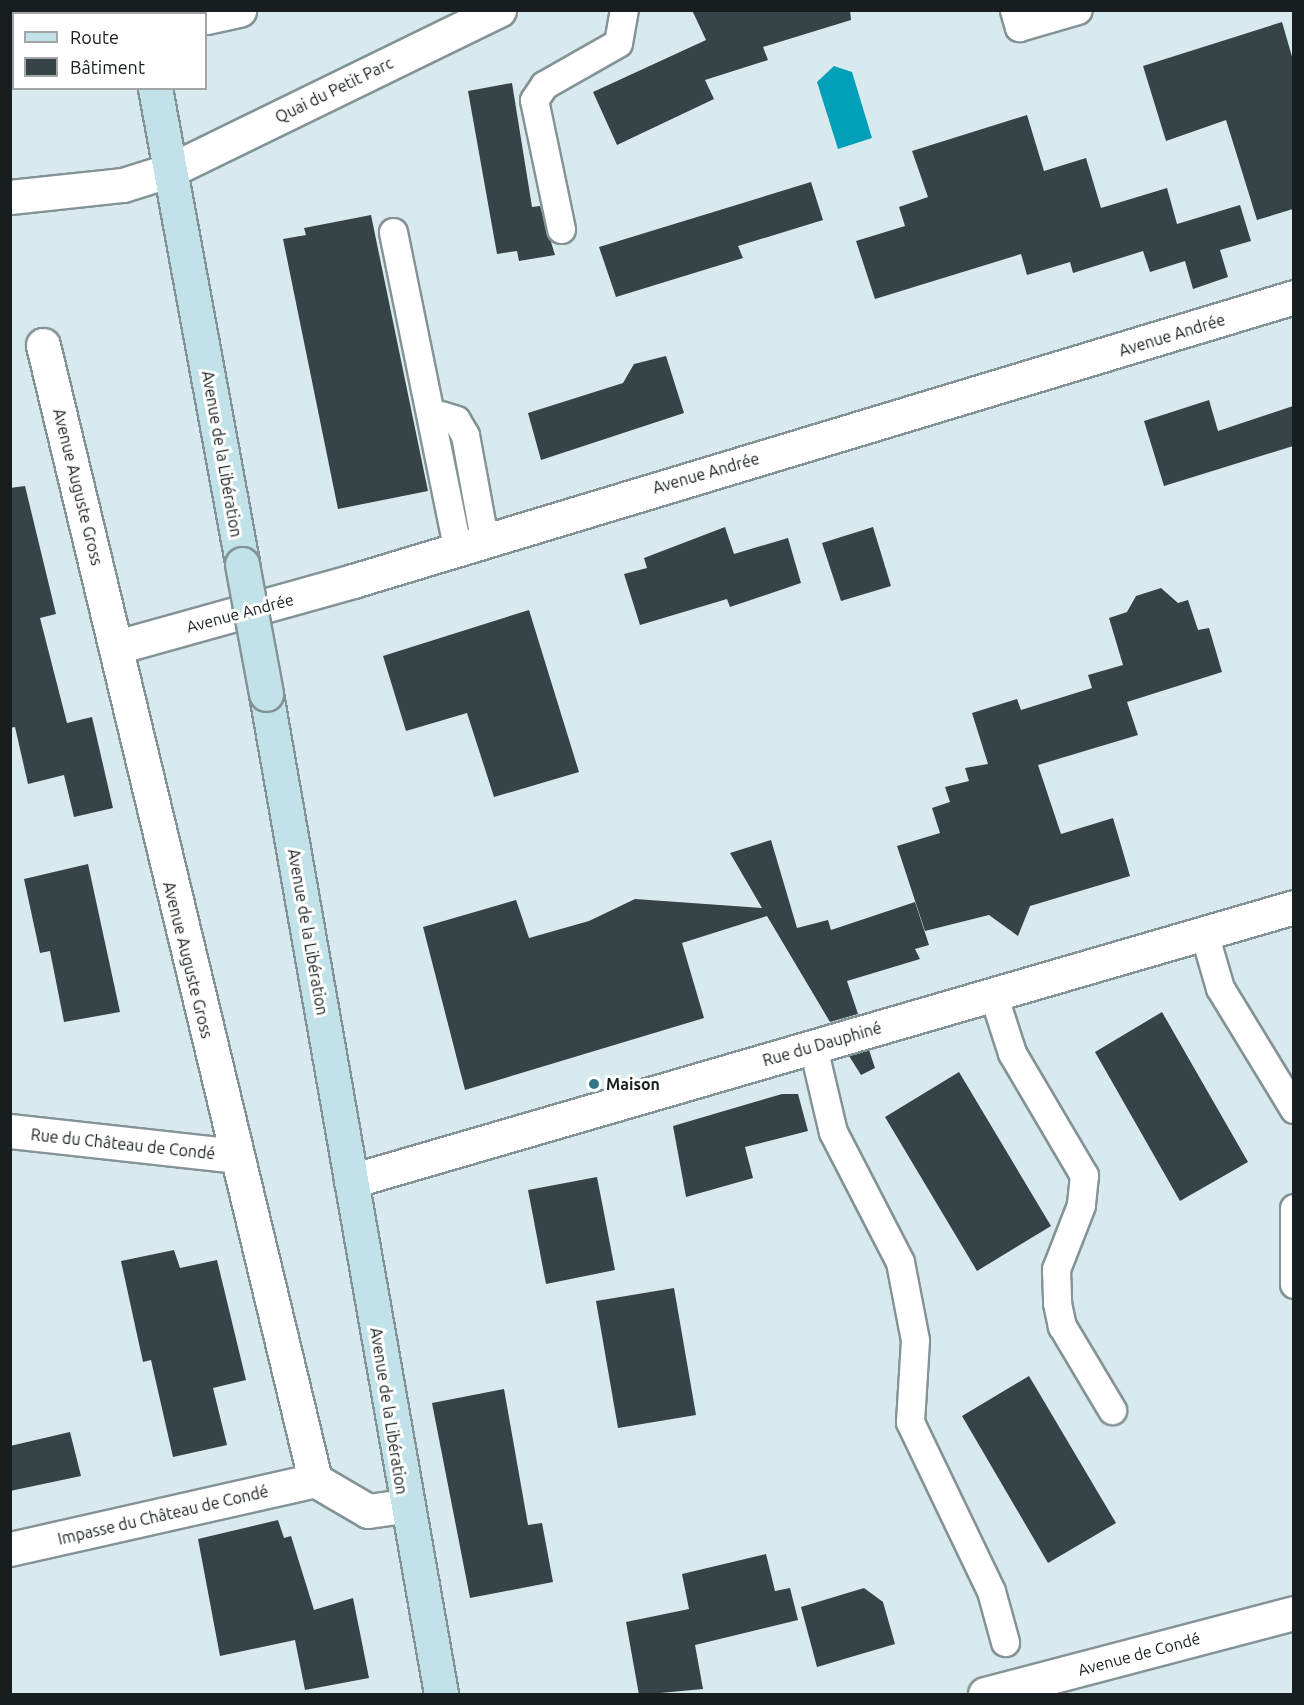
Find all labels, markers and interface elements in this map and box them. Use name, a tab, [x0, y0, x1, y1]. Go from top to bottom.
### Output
legend	[12, 12, 207, 90]
text: Route	[70, 27, 119, 47]
street label: Quai du Petit Parc	[272, 53, 396, 127]
text: Bâtiment	[70, 57, 145, 77]
street label: Avenue Andrée	[1117, 310, 1227, 360]
street label: Avenue de la Libération	[198, 369, 246, 539]
street label: Avenue Auguste Gross	[49, 407, 107, 567]
street label: Avenue Andrée	[650, 449, 762, 497]
street label: Avenue Andrée	[184, 589, 296, 637]
street label: Avenue de la Libération	[284, 847, 332, 1017]
street label: Avenue Auguste Gross	[159, 880, 217, 1040]
street label: Rue du Dauphiné	[760, 1018, 884, 1070]
place label: Maison	[606, 1074, 660, 1094]
marker: Maison	[587, 1077, 601, 1091]
street label: Rue du Château de Condé	[30, 1125, 216, 1163]
street label: Avenue de la Libération	[366, 1326, 412, 1496]
street label: Impasse du Château de Condé	[56, 1481, 270, 1549]
street label: Avenue de Condé	[1076, 1628, 1202, 1680]

